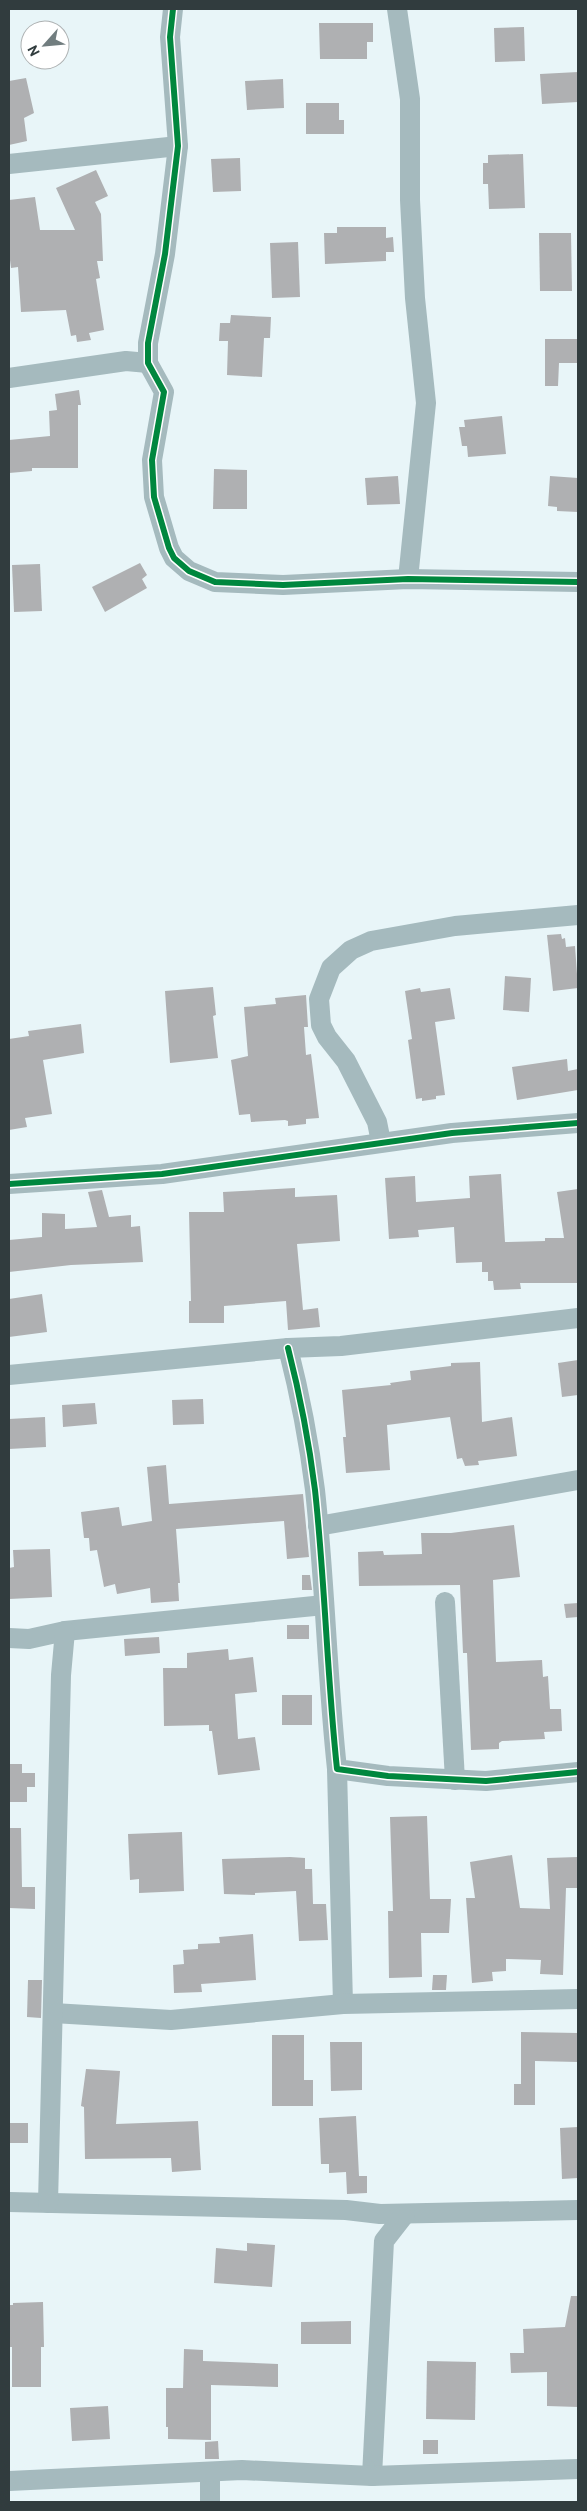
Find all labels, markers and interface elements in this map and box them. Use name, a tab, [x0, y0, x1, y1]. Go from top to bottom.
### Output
north arrow	[20, 20, 70, 70]
text: N	[25, 42, 45, 59]

